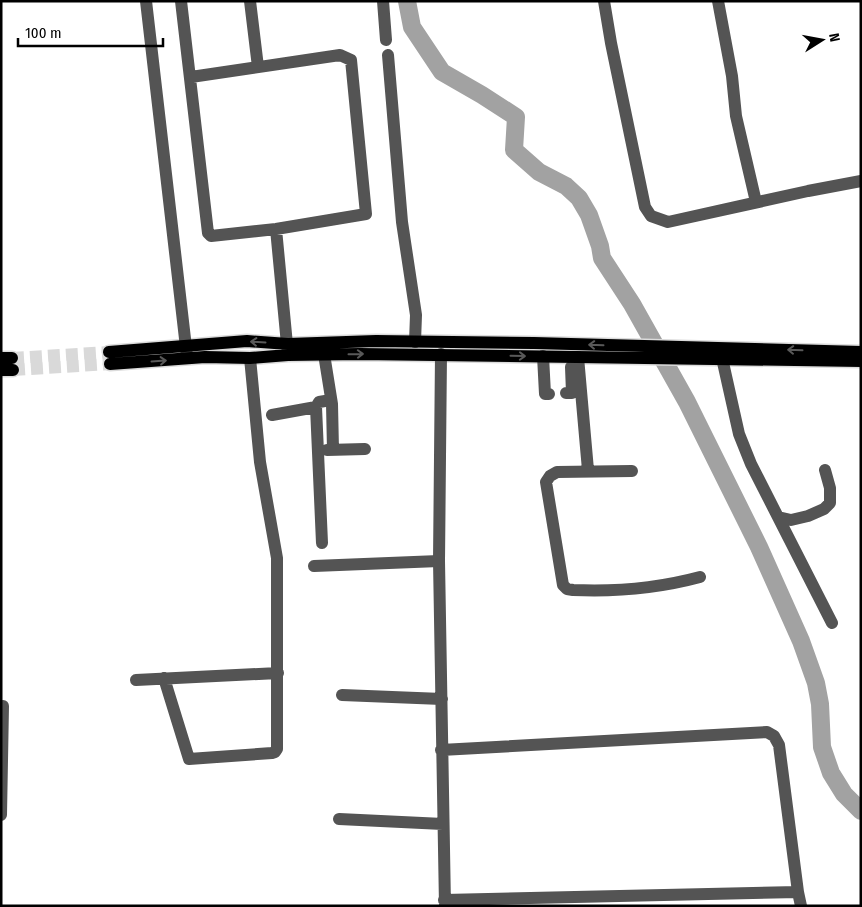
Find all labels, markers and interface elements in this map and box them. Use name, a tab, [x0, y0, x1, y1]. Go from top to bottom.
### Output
scale bar	[18, 15, 162, 47]
north arrow	[797, 15, 847, 65]
text: 100 m	[25, 24, 62, 42]
text: N	[825, 32, 843, 43]
one-way arrow	[251, 337, 267, 347]
one-way arrow	[588, 340, 604, 350]
one-way arrow	[787, 345, 803, 354]
one-way arrow	[348, 349, 364, 359]
one-way arrow	[510, 351, 526, 361]
one-way arrow	[150, 356, 166, 365]

